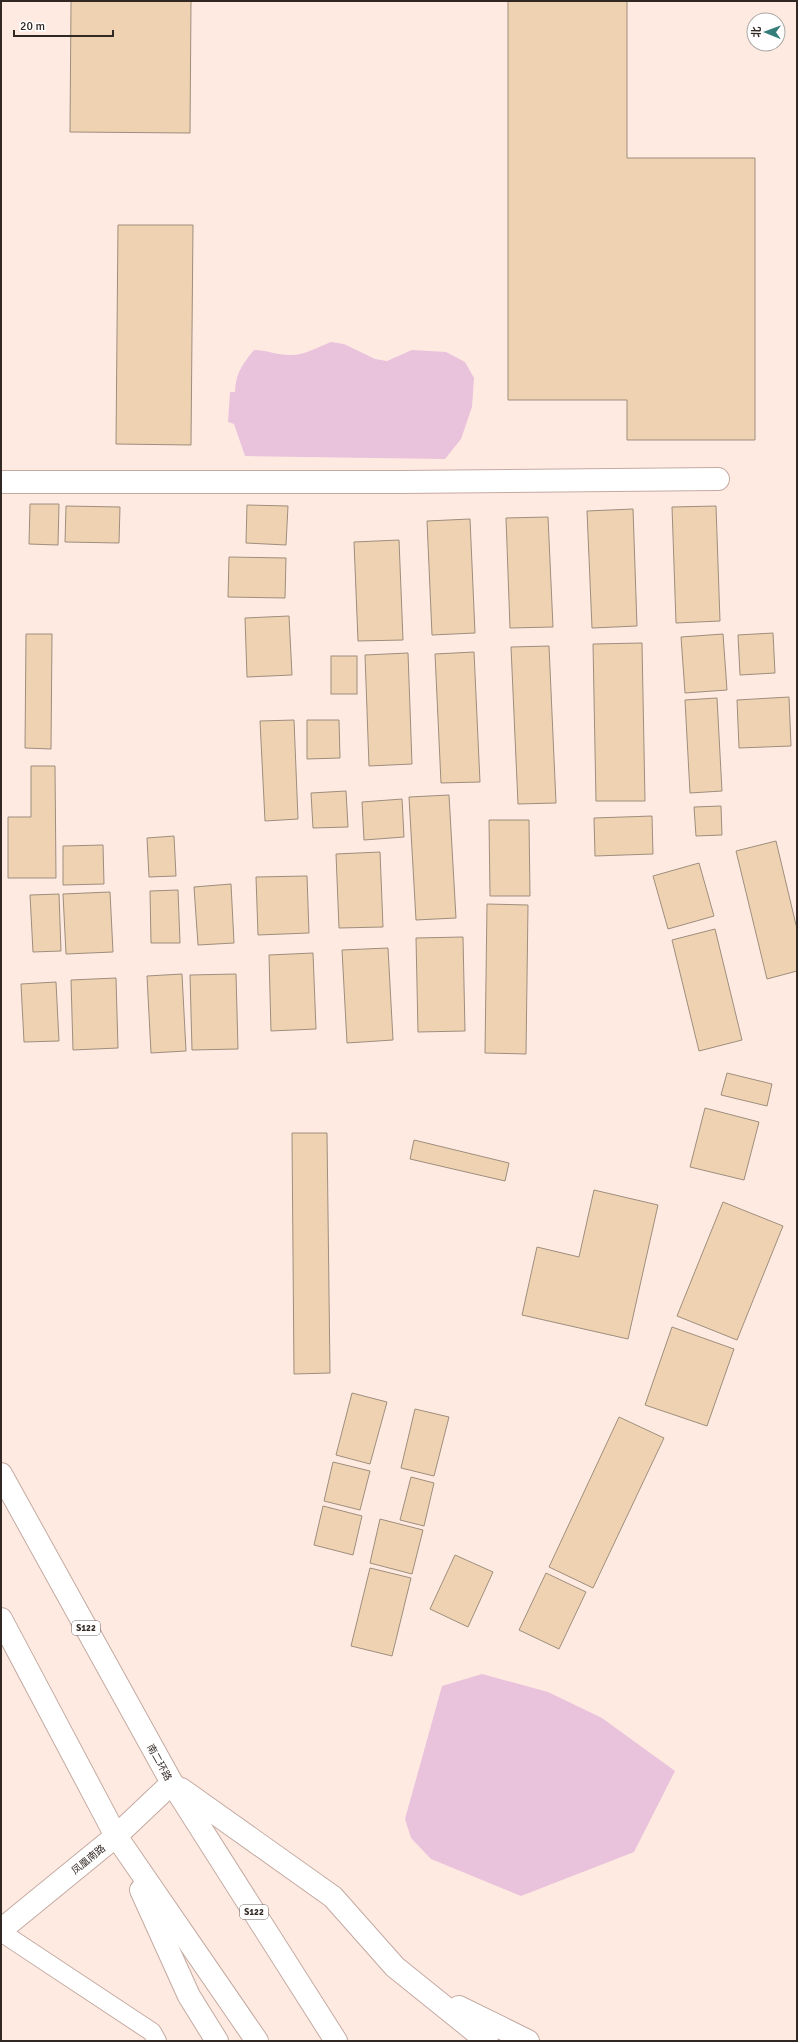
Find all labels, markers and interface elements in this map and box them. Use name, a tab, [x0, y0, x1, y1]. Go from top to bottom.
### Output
scale bar	[14, 12, 113, 38]
north arrow	[746, 12, 786, 52]
text: 20 m	[20, 19, 45, 34]
text: 北	[750, 26, 763, 37]
road number: S122	[72, 1621, 100, 1635]
street label: 南二环路	[144, 1742, 174, 1783]
street label: 凤凰南路	[69, 1843, 108, 1877]
road number: S122	[240, 1905, 268, 1919]

